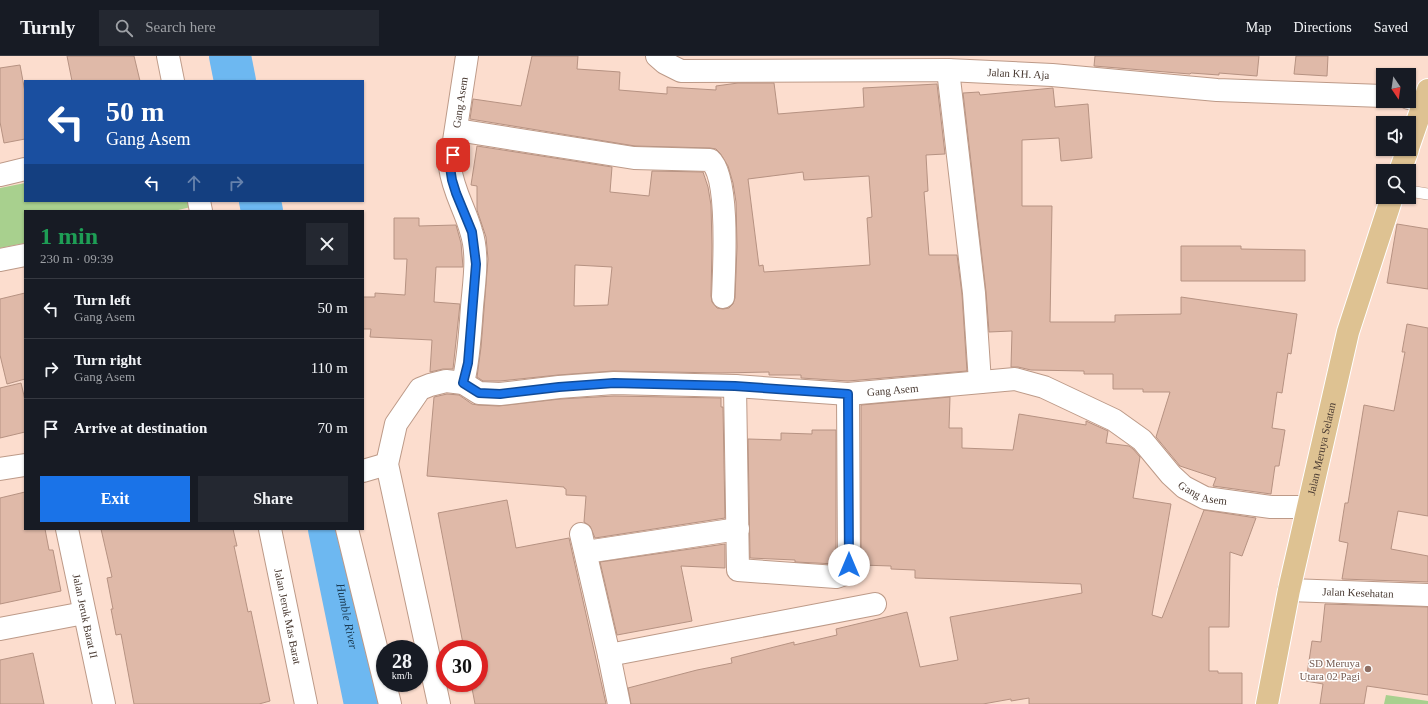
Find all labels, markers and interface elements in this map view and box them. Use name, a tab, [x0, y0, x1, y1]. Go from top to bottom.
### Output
search box	[99, 10, 379, 46]
text: Turnly	[20, 17, 75, 38]
icon: search	[113, 17, 135, 39]
text: Search here	[145, 19, 216, 35]
text: Map	[1246, 20, 1271, 35]
text: Directions	[1293, 20, 1352, 35]
text: Saved	[1374, 20, 1408, 35]
street label: Jalan KH. Aja	[987, 66, 1050, 81]
north arrow	[1376, 68, 1416, 108]
map controls	[1376, 68, 1416, 204]
street label: Gang Asem	[450, 76, 470, 129]
icon: left	[40, 96, 92, 148]
text: 50 m	[106, 96, 164, 127]
button: sound	[1376, 116, 1416, 156]
text: Gang Asem	[106, 129, 191, 149]
pin	[436, 138, 470, 172]
icon: arrive	[442, 144, 464, 166]
button: search	[1376, 164, 1416, 204]
icon: left	[141, 172, 163, 194]
icon: ahead	[183, 172, 205, 194]
icon: right	[225, 172, 247, 194]
text: 1 min	[40, 223, 98, 249]
button: close	[306, 223, 348, 265]
text: 230 m · 09:39	[40, 251, 113, 266]
text: Turn left	[74, 292, 131, 308]
icon: left	[40, 298, 62, 320]
text: 50 m	[318, 300, 348, 316]
text: Gang Asem	[74, 309, 135, 324]
text: Turn right	[74, 352, 141, 368]
icon: right	[40, 358, 62, 380]
text: 110 m	[311, 360, 348, 376]
text: Gang Asem	[74, 369, 135, 384]
street label: Gang Asem	[866, 382, 919, 398]
street label: Jalan Meruya Selatan	[1305, 401, 1338, 496]
icon: arrive	[40, 418, 62, 440]
text: Arrive at destination	[74, 420, 207, 436]
text: 70 m	[318, 420, 348, 436]
button: Exit	[40, 476, 190, 522]
button: Share	[198, 476, 348, 522]
street label: Gang Asem	[1176, 479, 1228, 507]
position arrow	[828, 544, 870, 586]
street label: Jalan Jeruk Mas Barat	[272, 567, 304, 665]
street label: Jalan Jeruk Barat II	[71, 573, 100, 660]
water label: Humble River	[333, 581, 361, 651]
street label: Jalan Kesehatan	[1322, 585, 1394, 600]
speed limit sign: 30	[436, 640, 488, 692]
text: 28	[392, 650, 412, 672]
place label: SD Meruya Utara 02 Pagi	[1300, 657, 1360, 682]
marker: SD Meruya Utara 02 Pagi	[1363, 664, 1373, 674]
text: km/h	[392, 670, 412, 681]

